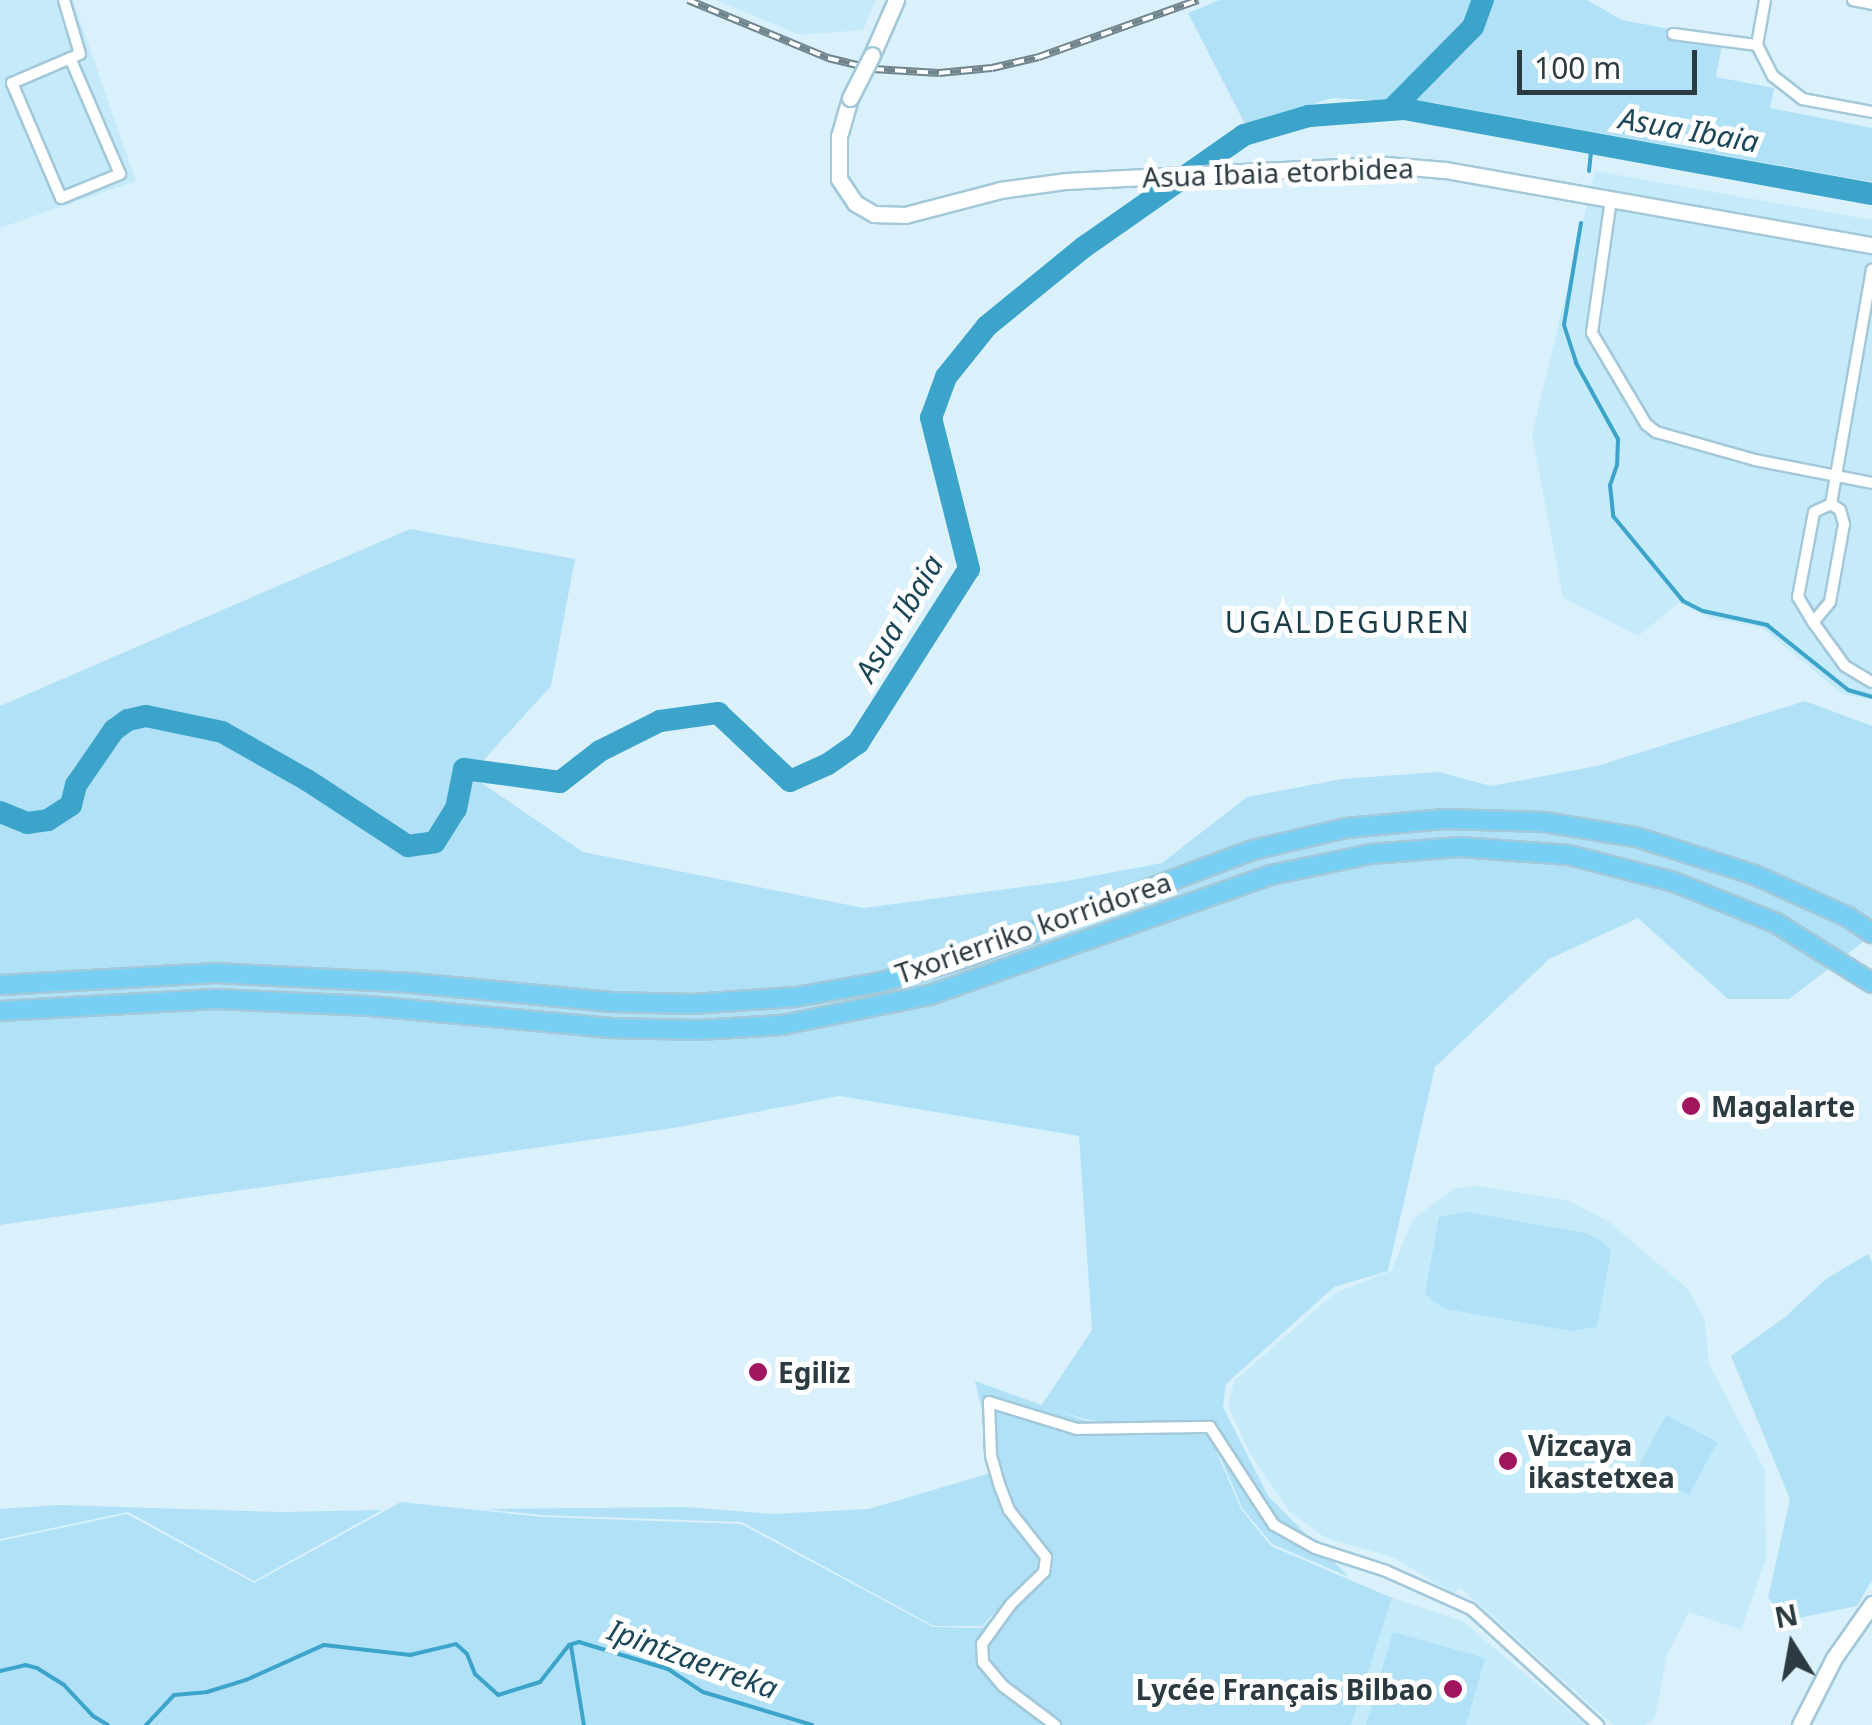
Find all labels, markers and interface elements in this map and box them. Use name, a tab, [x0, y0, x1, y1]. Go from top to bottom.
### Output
scale bar	[1522, 30, 1702, 92]
text: 100 m	[1534, 47, 1621, 88]
water label: Asua Ibaia	[1616, 100, 1762, 160]
street label: Asua Ibaia etorbidea	[1142, 150, 1414, 194]
water label: Asua Ibaia	[847, 548, 951, 688]
district label: UGALDEGUREN	[1225, 604, 1471, 640]
street label: Txorierriko korridorea	[891, 864, 1175, 990]
place label: Magalarte	[1711, 1089, 1855, 1123]
marker: Magalarte	[1680, 1095, 1702, 1117]
place label: Egiliz	[778, 1355, 850, 1389]
marker: Egiliz	[747, 1361, 769, 1383]
place label: Vizcaya ikastetxea	[1528, 1428, 1675, 1494]
marker: Vizcaya ikastetxea	[1497, 1450, 1519, 1472]
north arrow	[1742, 1595, 1842, 1695]
text: N	[1771, 1595, 1801, 1636]
water label: Ipintzaerreka	[603, 1612, 783, 1706]
place label: Lycée Français Bilbao	[1136, 1672, 1433, 1706]
marker: Lycée Français Bilbao	[1442, 1678, 1464, 1700]

